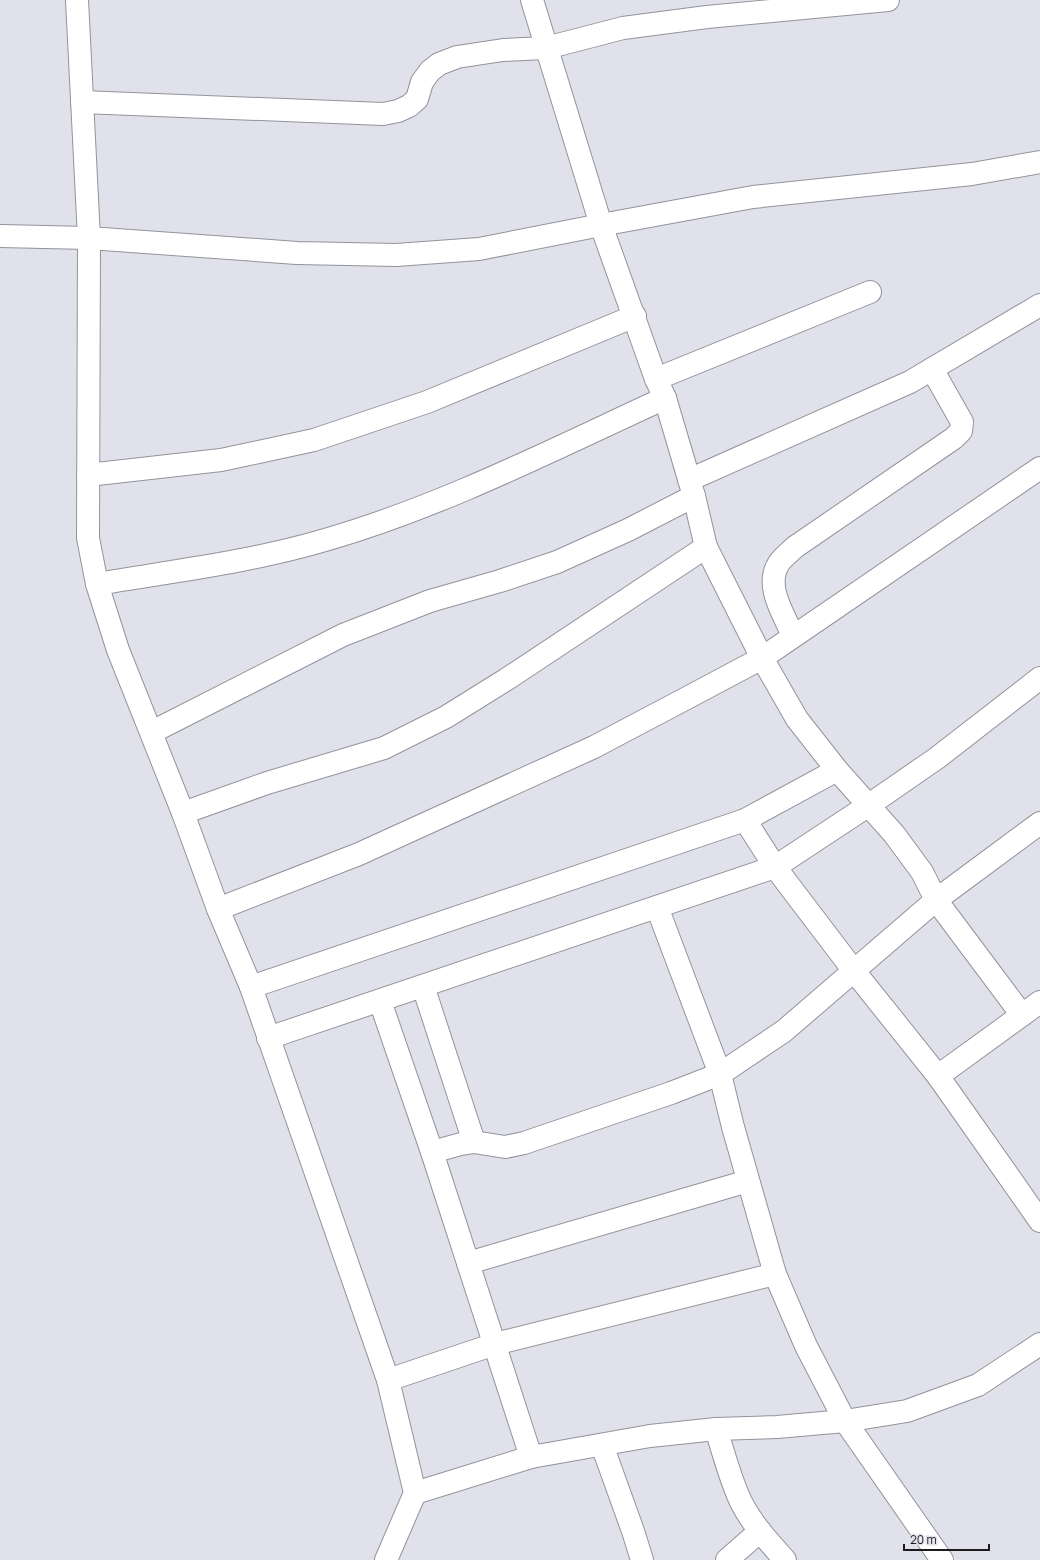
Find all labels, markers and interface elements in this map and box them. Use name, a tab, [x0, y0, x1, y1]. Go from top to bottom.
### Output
scale bar	[904, 1526, 989, 1552]
text: 20 m	[910, 1531, 937, 1548]

